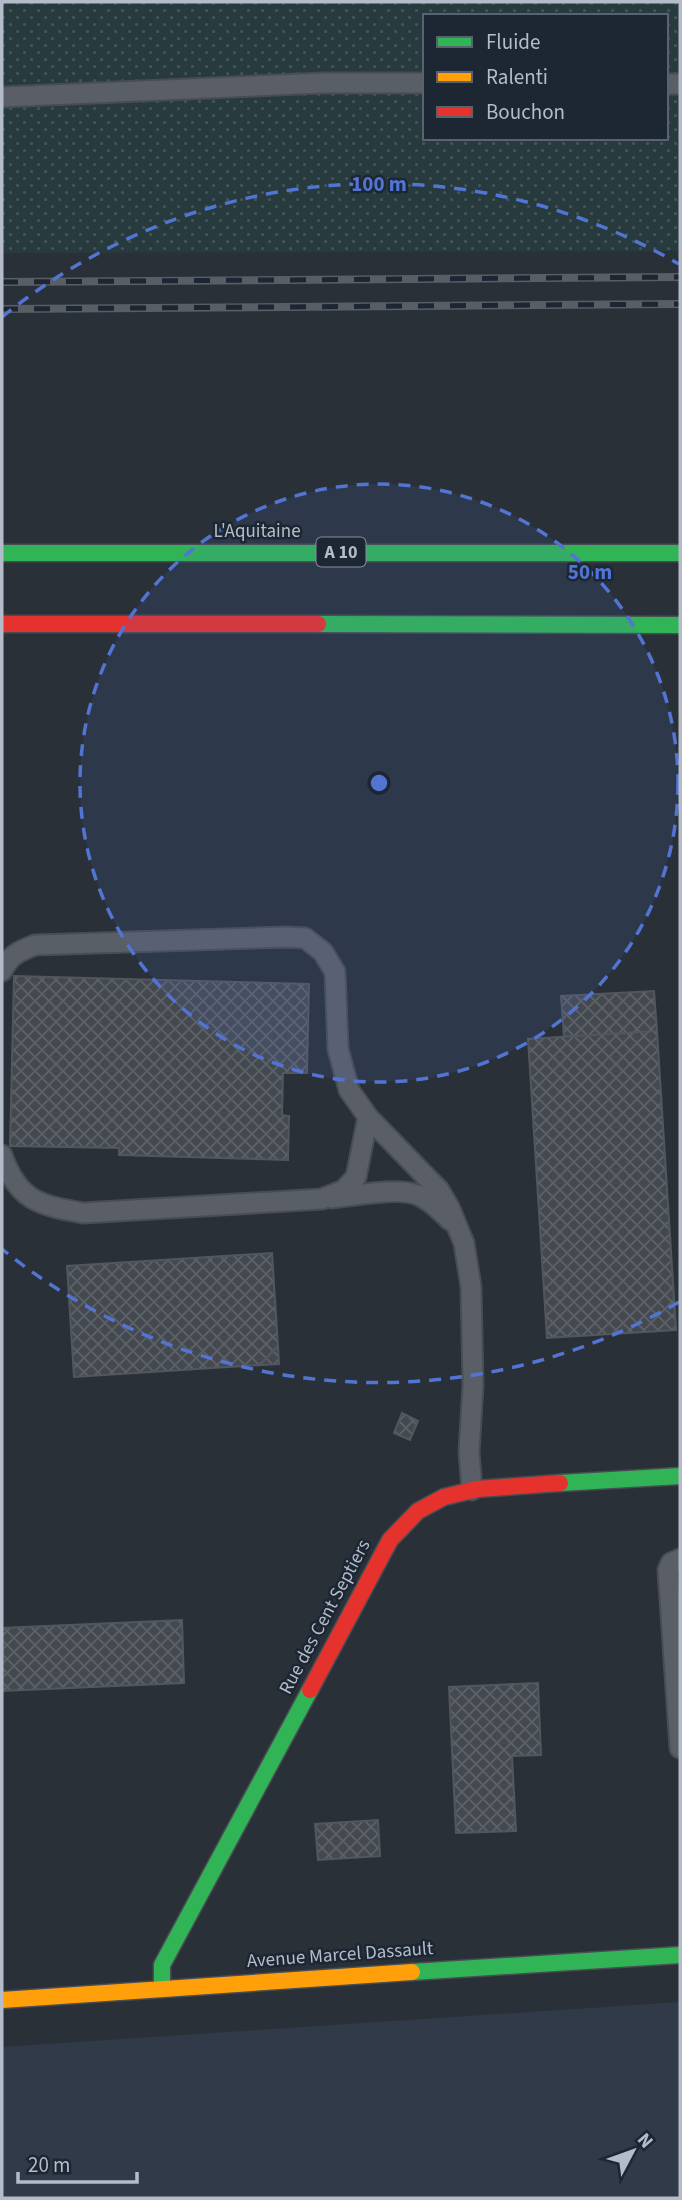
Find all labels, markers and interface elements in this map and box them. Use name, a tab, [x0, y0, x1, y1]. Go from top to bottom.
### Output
legend	[423, 14, 668, 140]
text: Fluide	[486, 27, 540, 57]
text: Ralenti	[486, 62, 548, 92]
text: Bouchon	[486, 97, 565, 127]
text: 100 m	[351, 169, 407, 199]
street label: L'Aquitaine	[213, 518, 301, 545]
road number: A 10	[316, 538, 366, 566]
text: 50 m	[568, 557, 612, 587]
centre of rings	[367, 771, 391, 795]
street label: Rue des Cent Septiers	[273, 1535, 377, 1699]
street label: Avenue Marcel Dassault	[246, 1935, 435, 1975]
north arrow	[598, 2116, 668, 2186]
text: N	[630, 2127, 659, 2154]
scale bar	[18, 2140, 136, 2184]
text: 20 m	[28, 2150, 70, 2180]

